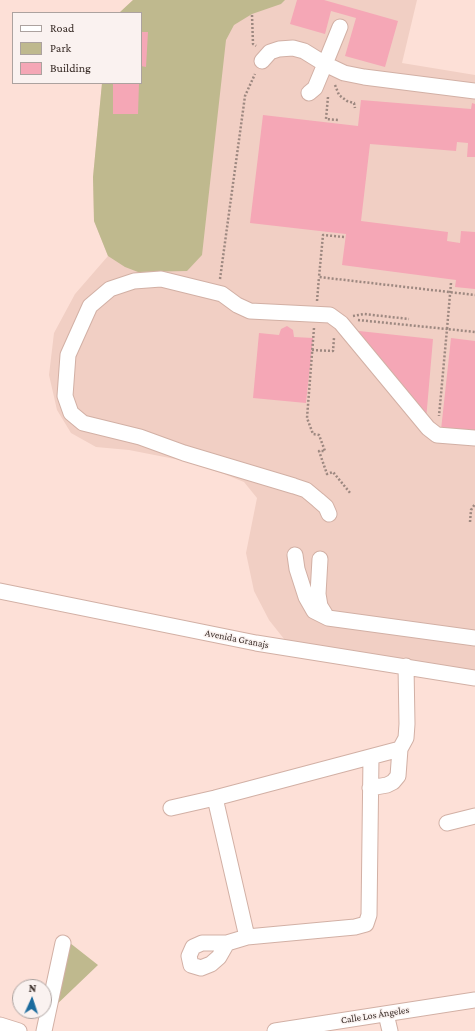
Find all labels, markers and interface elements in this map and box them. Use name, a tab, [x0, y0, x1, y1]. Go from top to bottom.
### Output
legend	[12, 12, 142, 84]
text: Road	[50, 21, 74, 35]
text: Park	[50, 41, 71, 55]
text: Building	[50, 61, 91, 75]
street label: Avenida Granajs	[204, 627, 270, 651]
north arrow	[12, 979, 52, 1019]
text: N	[29, 982, 37, 994]
street label: Calle Los Ángeles	[340, 1004, 410, 1026]

